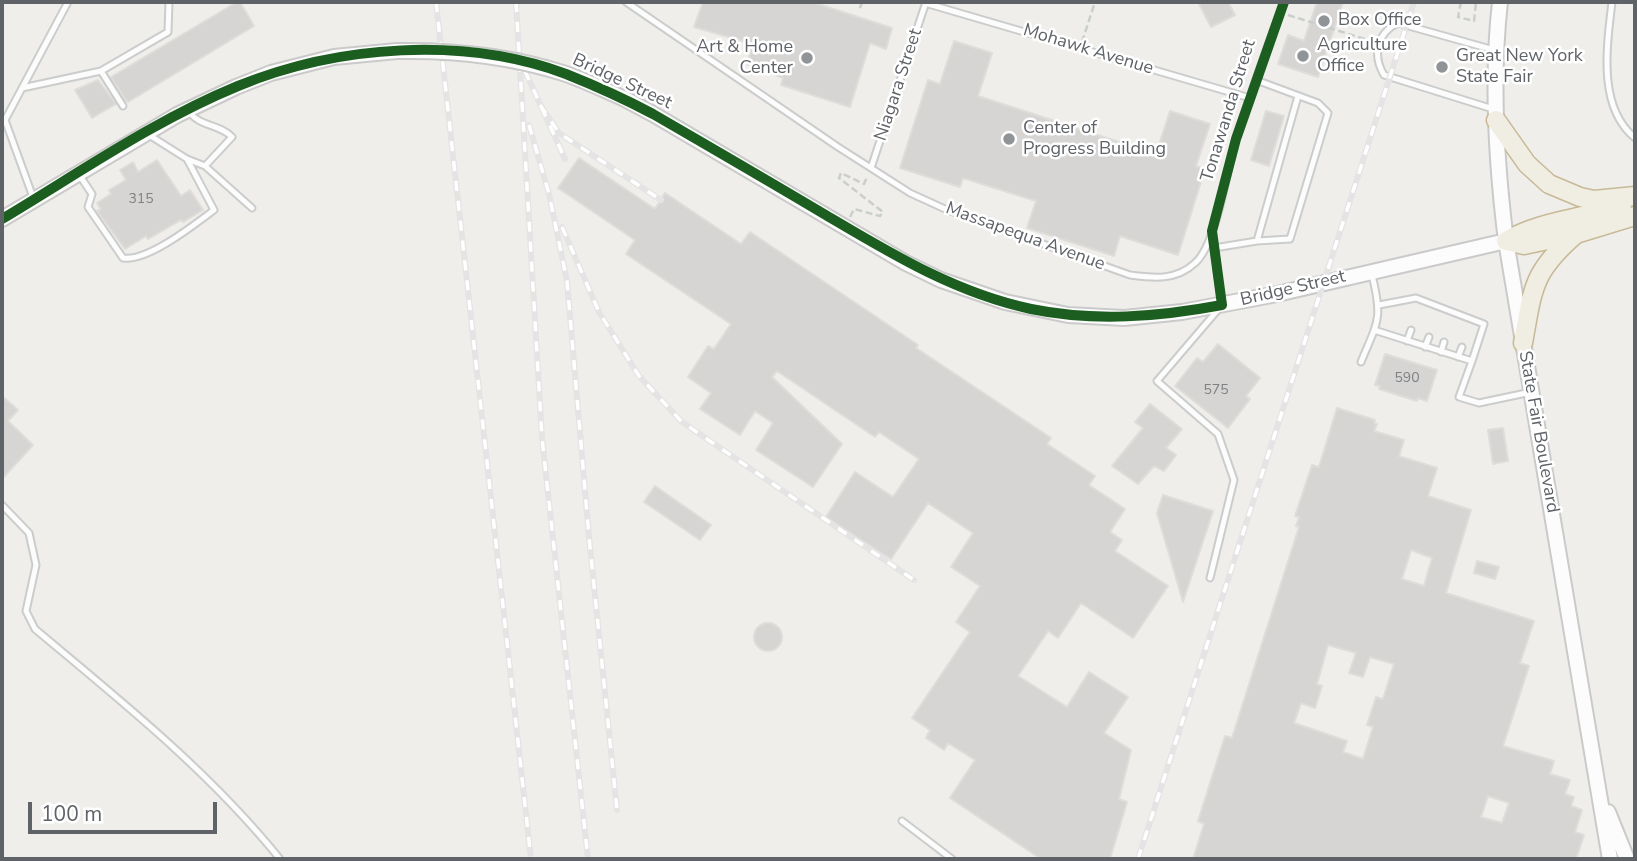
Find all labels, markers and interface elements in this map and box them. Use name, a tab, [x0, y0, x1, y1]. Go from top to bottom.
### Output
place label: Box Office	[1338, 10, 1421, 32]
marker: Box Office	[1316, 13, 1332, 29]
street label: Mohawk Avenue	[1020, 20, 1156, 80]
street label: Niagara Street	[871, 26, 927, 144]
place label: Agriculture Office	[1317, 35, 1407, 78]
place label: Art & Home Center	[696, 37, 793, 80]
street label: Tonawanda Street	[1197, 37, 1261, 185]
place label: Great New York State Fair	[1456, 46, 1583, 88]
marker: Agriculture Office	[1295, 48, 1311, 64]
street label: Bridge Street	[569, 50, 675, 114]
marker: Art & Home Center	[799, 50, 815, 66]
marker: Great New York State Fair	[1434, 59, 1450, 75]
place label: Center of Progress Building	[1023, 118, 1166, 160]
marker: Center of Progress Building	[1001, 131, 1017, 147]
house number: 315	[128, 192, 154, 208]
street label: Massapequa Avenue	[942, 198, 1108, 276]
street label: Bridge Street	[1238, 266, 1348, 312]
street label: State Fair Boulevard	[1513, 349, 1563, 515]
house number: 590	[1394, 371, 1420, 387]
house number: 575	[1203, 383, 1229, 399]
scale bar	[32, 788, 220, 832]
text: 100 m	[41, 800, 102, 828]

